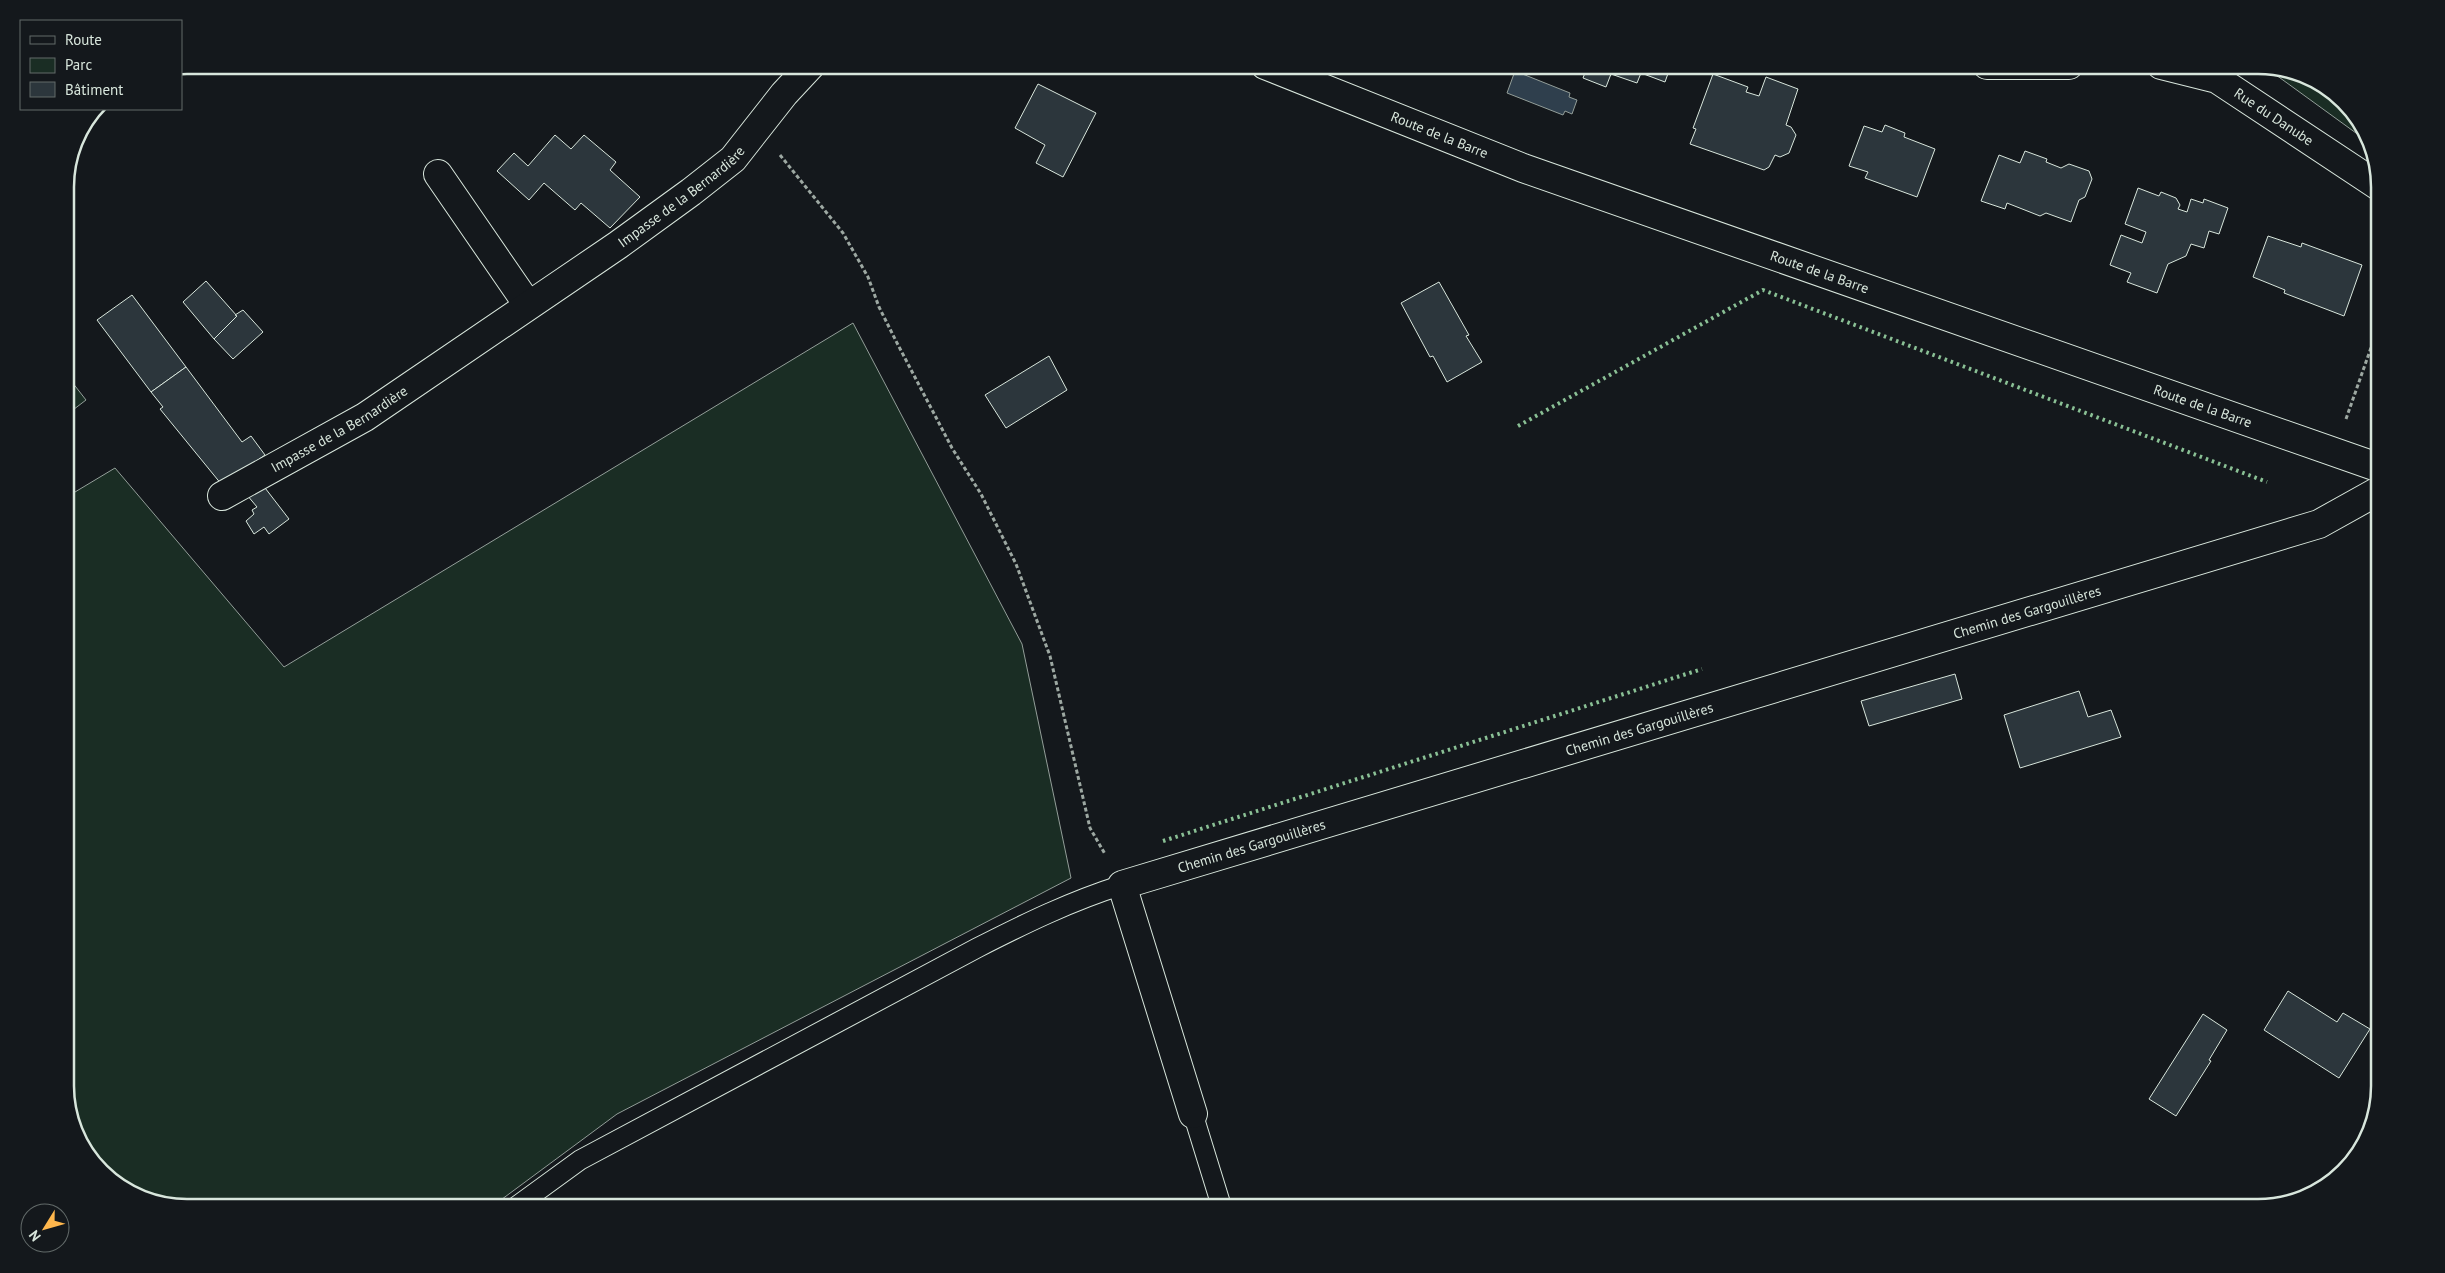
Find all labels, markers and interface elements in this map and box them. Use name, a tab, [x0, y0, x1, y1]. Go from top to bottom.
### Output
legend	[20, 20, 182, 110]
text: Route	[65, 30, 102, 49]
text: Parc	[65, 55, 92, 74]
text: Bâtiment	[65, 80, 123, 99]
street label: Rue du Danube	[2231, 84, 2317, 149]
street label: Route de la Barre	[1388, 107, 1491, 162]
street label: Impasse de la Bernardière	[614, 142, 749, 251]
street label: Route de la Barre	[1768, 246, 1871, 297]
street label: Route de la Barre	[2151, 380, 2254, 431]
street label: Impasse de la Bernardière	[268, 382, 411, 476]
street label: Chemin des Gargouillères	[1951, 581, 2103, 643]
street label: Chemin des Gargouillères	[1563, 698, 1715, 760]
street label: Chemin des Gargouillères	[1175, 815, 1328, 877]
north arrow	[20, 1203, 70, 1253]
text: N	[25, 1227, 45, 1245]

